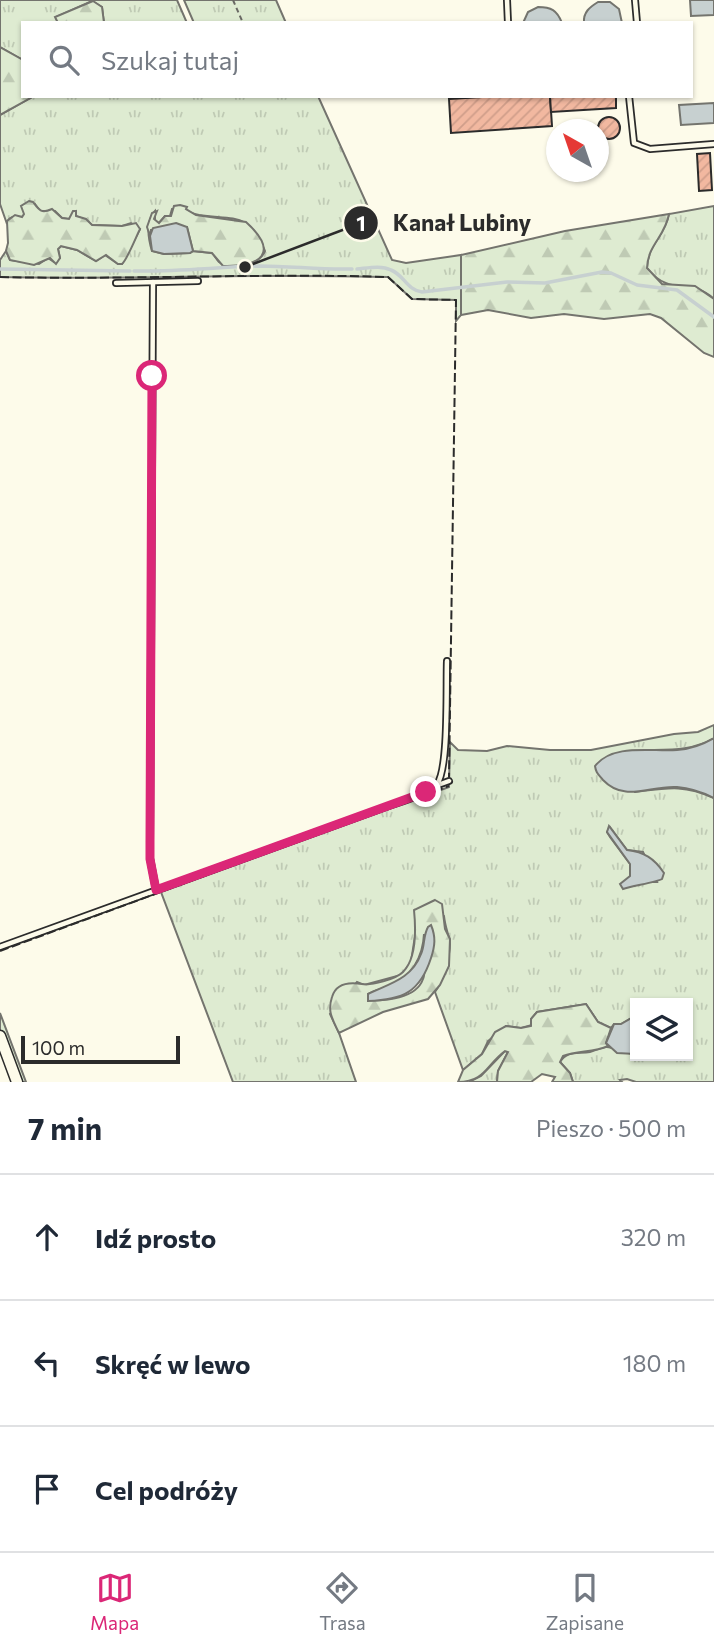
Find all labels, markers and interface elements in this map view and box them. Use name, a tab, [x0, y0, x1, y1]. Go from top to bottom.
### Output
search box	[21, 21, 693, 98]
icon: search	[45, 41, 83, 79]
text: Szukaj tutaj	[101, 44, 239, 75]
north arrow	[546, 119, 609, 182]
callout: Kanał Lubiny	[344, 201, 545, 245]
text: Kanał Lubiny	[393, 208, 532, 236]
text: 1	[356, 210, 366, 235]
route start	[136, 360, 167, 391]
route end	[410, 776, 441, 807]
map controls	[630, 998, 693, 1061]
button: layers	[630, 998, 693, 1061]
scale bar	[21, 1033, 180, 1065]
text: 100 m	[32, 1036, 85, 1059]
text: 7 min	[28, 1109, 102, 1146]
text: Pieszo · 500 m	[536, 1114, 686, 1142]
icon: ahead	[28, 1218, 66, 1256]
text: Idź prosto	[95, 1222, 216, 1253]
text: 320 m	[621, 1223, 686, 1251]
icon: left	[28, 1344, 66, 1382]
text: Skręć w lewo	[95, 1348, 251, 1379]
text: 180 m	[623, 1349, 686, 1377]
icon: arrive	[28, 1470, 66, 1508]
text: Cel podróży	[95, 1474, 238, 1505]
tab: Mapa	[90, 1569, 139, 1634]
tab: Trasa	[319, 1569, 366, 1634]
tab: Zapisane	[546, 1569, 624, 1634]

